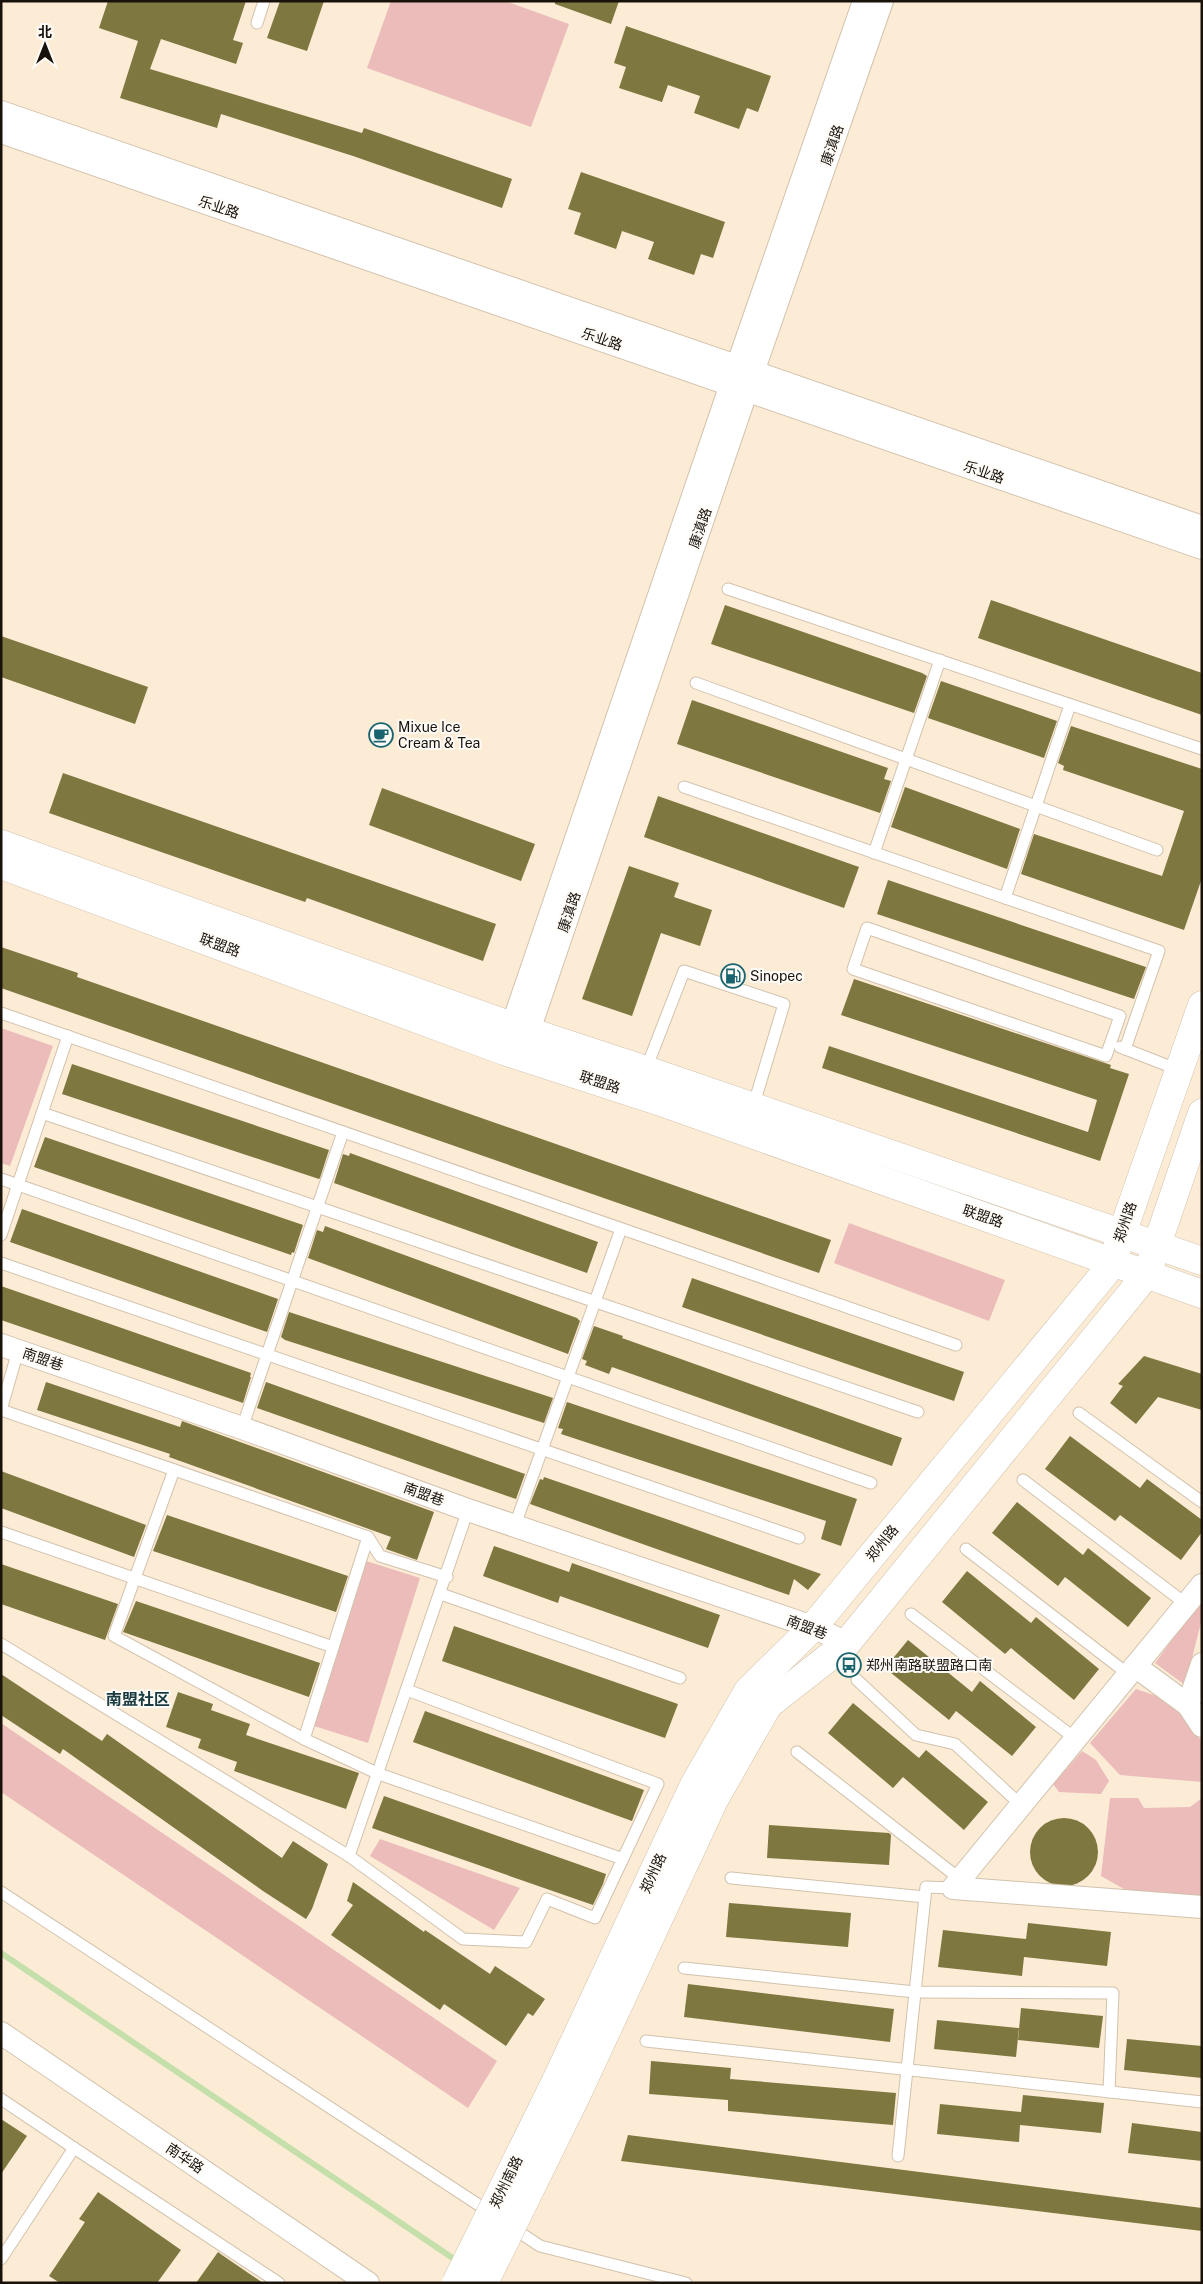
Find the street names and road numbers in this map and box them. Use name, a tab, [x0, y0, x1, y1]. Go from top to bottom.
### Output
street label: 康滇路	[818, 123, 846, 167]
street label: 乐业路	[197, 193, 241, 221]
street label: 乐业路	[580, 325, 624, 353]
street label: 乐业路	[962, 458, 1006, 486]
street label: 康滇路	[686, 506, 714, 550]
street label: 康滇路	[555, 890, 583, 934]
street label: 联盟路	[198, 930, 242, 960]
street label: 联盟路	[578, 1068, 622, 1096]
street label: 郑州路	[1111, 1200, 1139, 1244]
street label: 联盟路	[961, 1202, 1005, 1230]
street label: 南盟巷	[21, 1345, 65, 1373]
street label: 南盟巷	[402, 1479, 446, 1509]
street label: 郑州路	[863, 1522, 901, 1564]
street label: 南盟巷	[785, 1612, 829, 1642]
street label: 郑州路	[637, 1851, 669, 1895]
street label: 南华路	[163, 2140, 207, 2176]
street label: 郑州南路	[487, 2153, 525, 2211]

